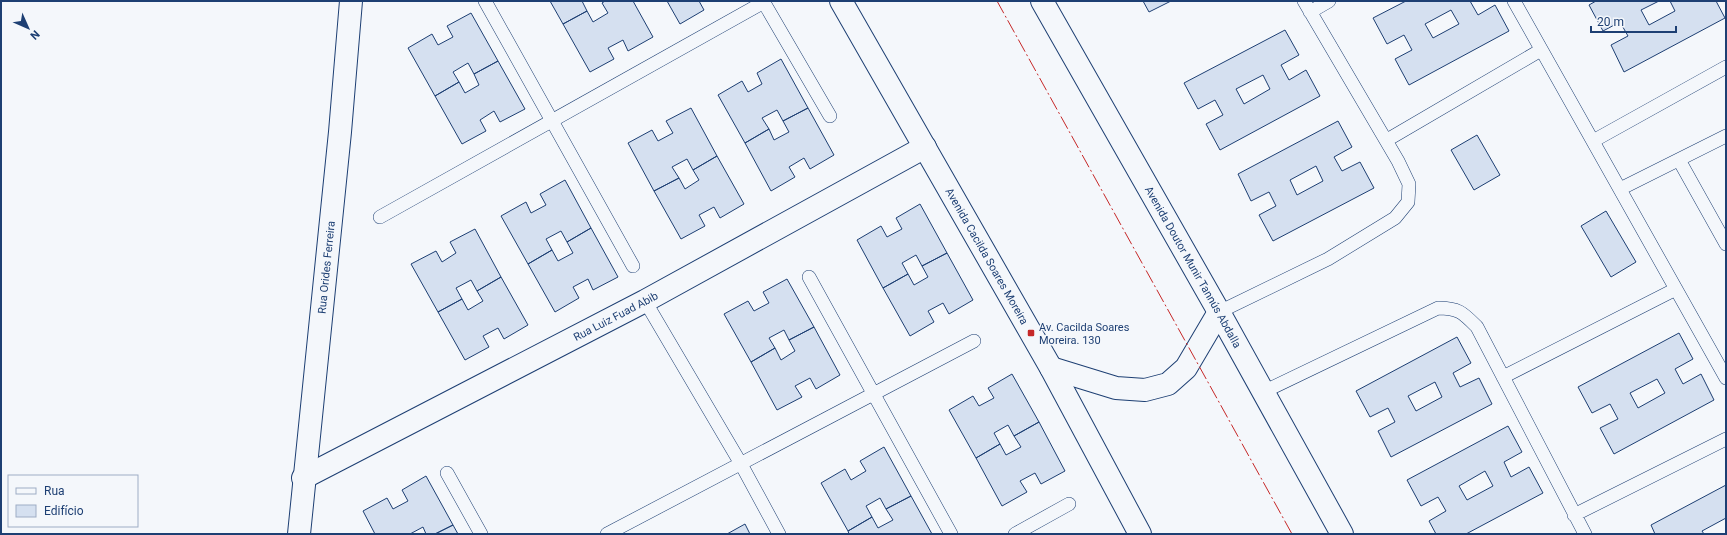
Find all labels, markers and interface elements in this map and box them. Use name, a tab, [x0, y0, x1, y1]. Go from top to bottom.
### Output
north arrow	[8, 8, 48, 48]
scale bar	[1591, 8, 1676, 34]
text: 20 m	[1597, 15, 1624, 29]
text: N	[27, 27, 42, 42]
street label: Avenida Doutor Munir Tannús Abdalla	[1142, 184, 1244, 350]
street label: Avenida Cacilda Soares Moreira	[942, 186, 1031, 327]
street label: Rua Orides Ferreira	[315, 220, 338, 314]
street label: Rua Luiz Fuad Abib	[571, 289, 660, 344]
place label: Av. Cacilda Soares Moreira. 130	[1039, 321, 1130, 347]
marker: Av. Cacilda Soares Moreira. 130	[1026, 328, 1036, 338]
legend	[8, 475, 138, 527]
text: Rua	[44, 484, 65, 498]
text: Edifício	[44, 504, 84, 518]

